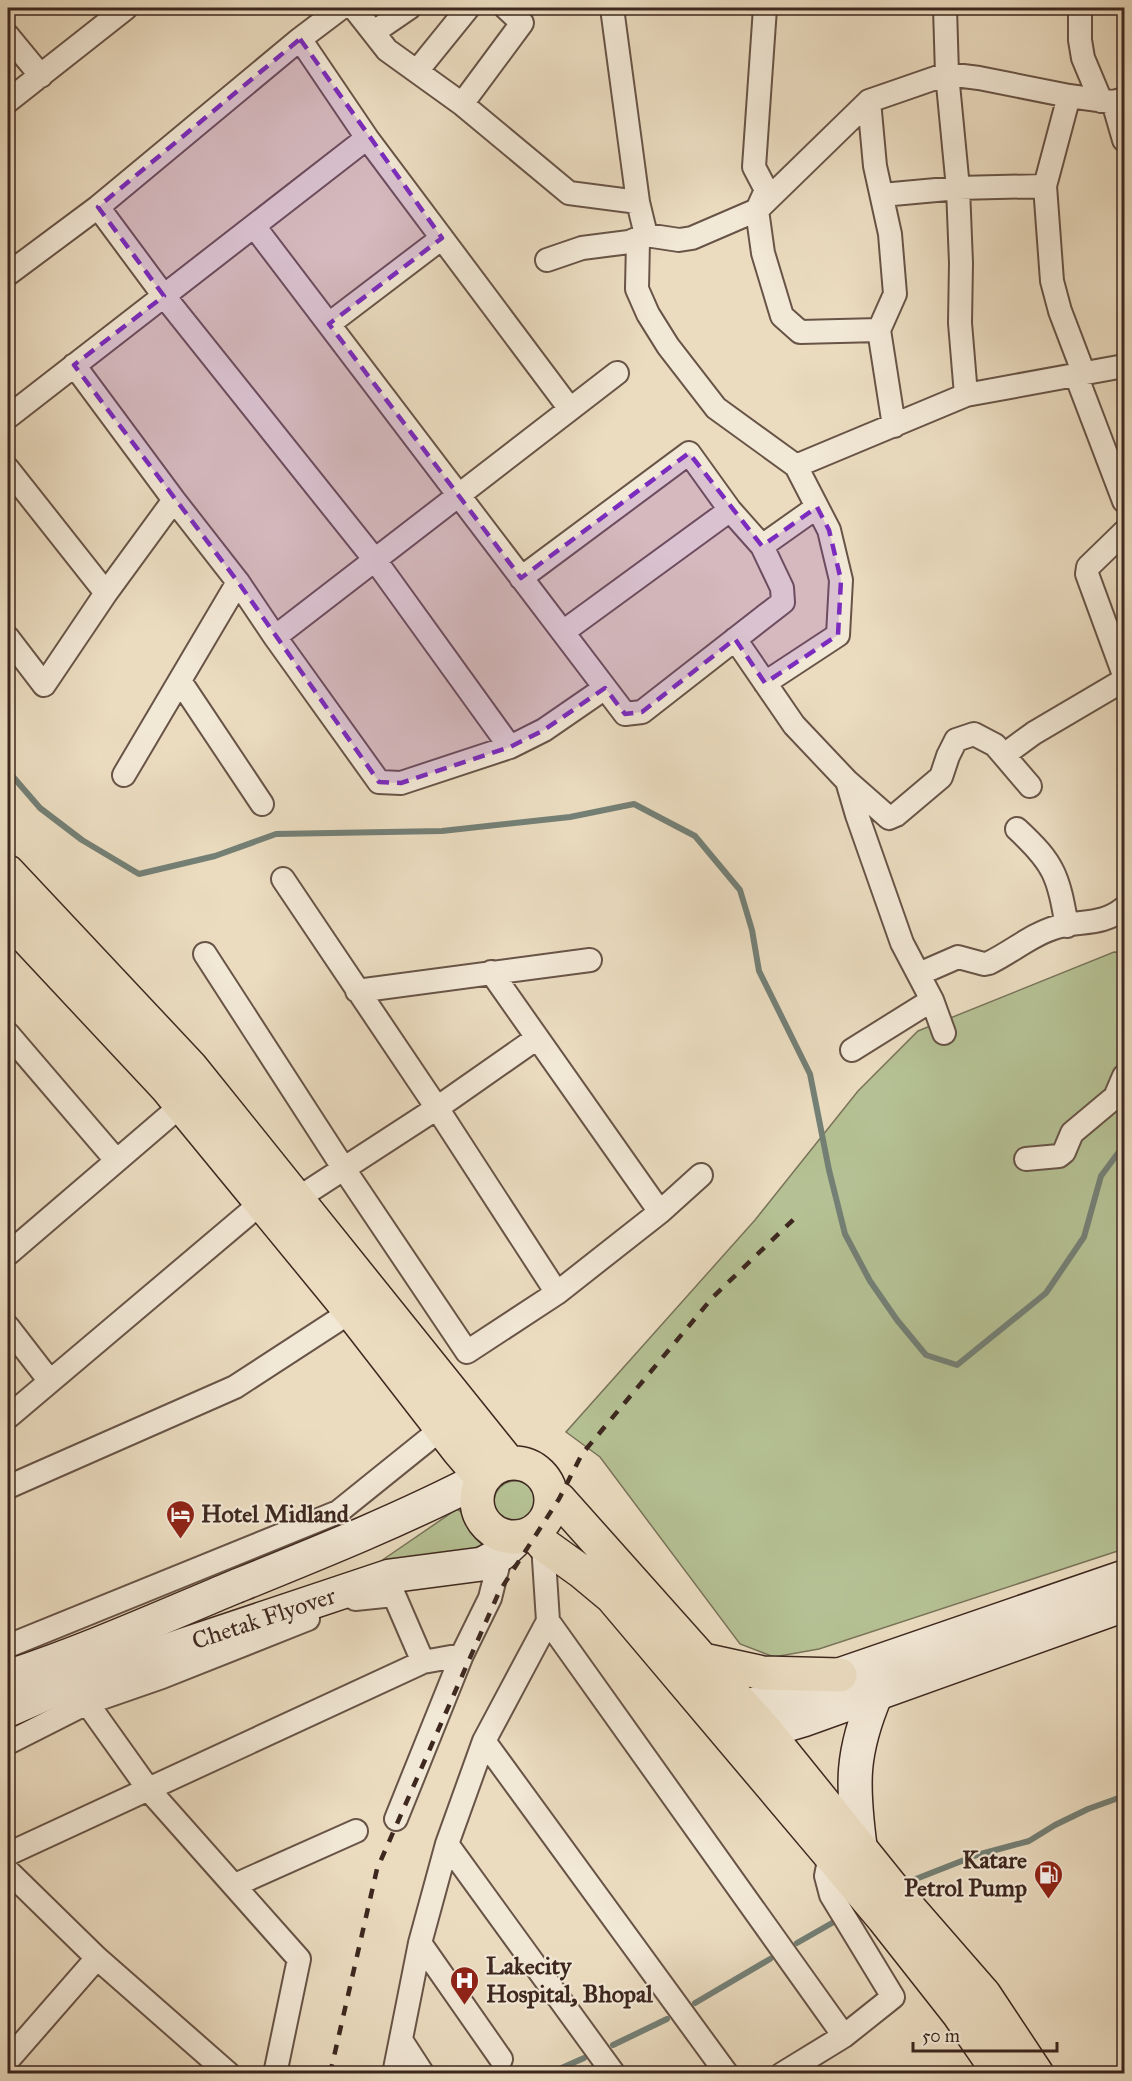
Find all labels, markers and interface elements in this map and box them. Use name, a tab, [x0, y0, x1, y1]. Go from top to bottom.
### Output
hotel icon: Hotel Midland	[164, 1498, 196, 1540]
place label: Hotel Midland	[201, 1499, 350, 1529]
street label: Chetak Flyover	[188, 1580, 340, 1656]
place label: Katare Petrol Pump	[904, 1845, 1027, 1903]
fuel station icon: Katare Petrol Pump	[1032, 1858, 1064, 1900]
place label: Lakecity Hospital, Bhopal	[486, 1951, 653, 2009]
hospital icon: Lakecity Hospital, Bhopal	[449, 1964, 481, 2006]
scale bar	[913, 2015, 1057, 2053]
text: 50 m	[922, 2025, 960, 2047]

